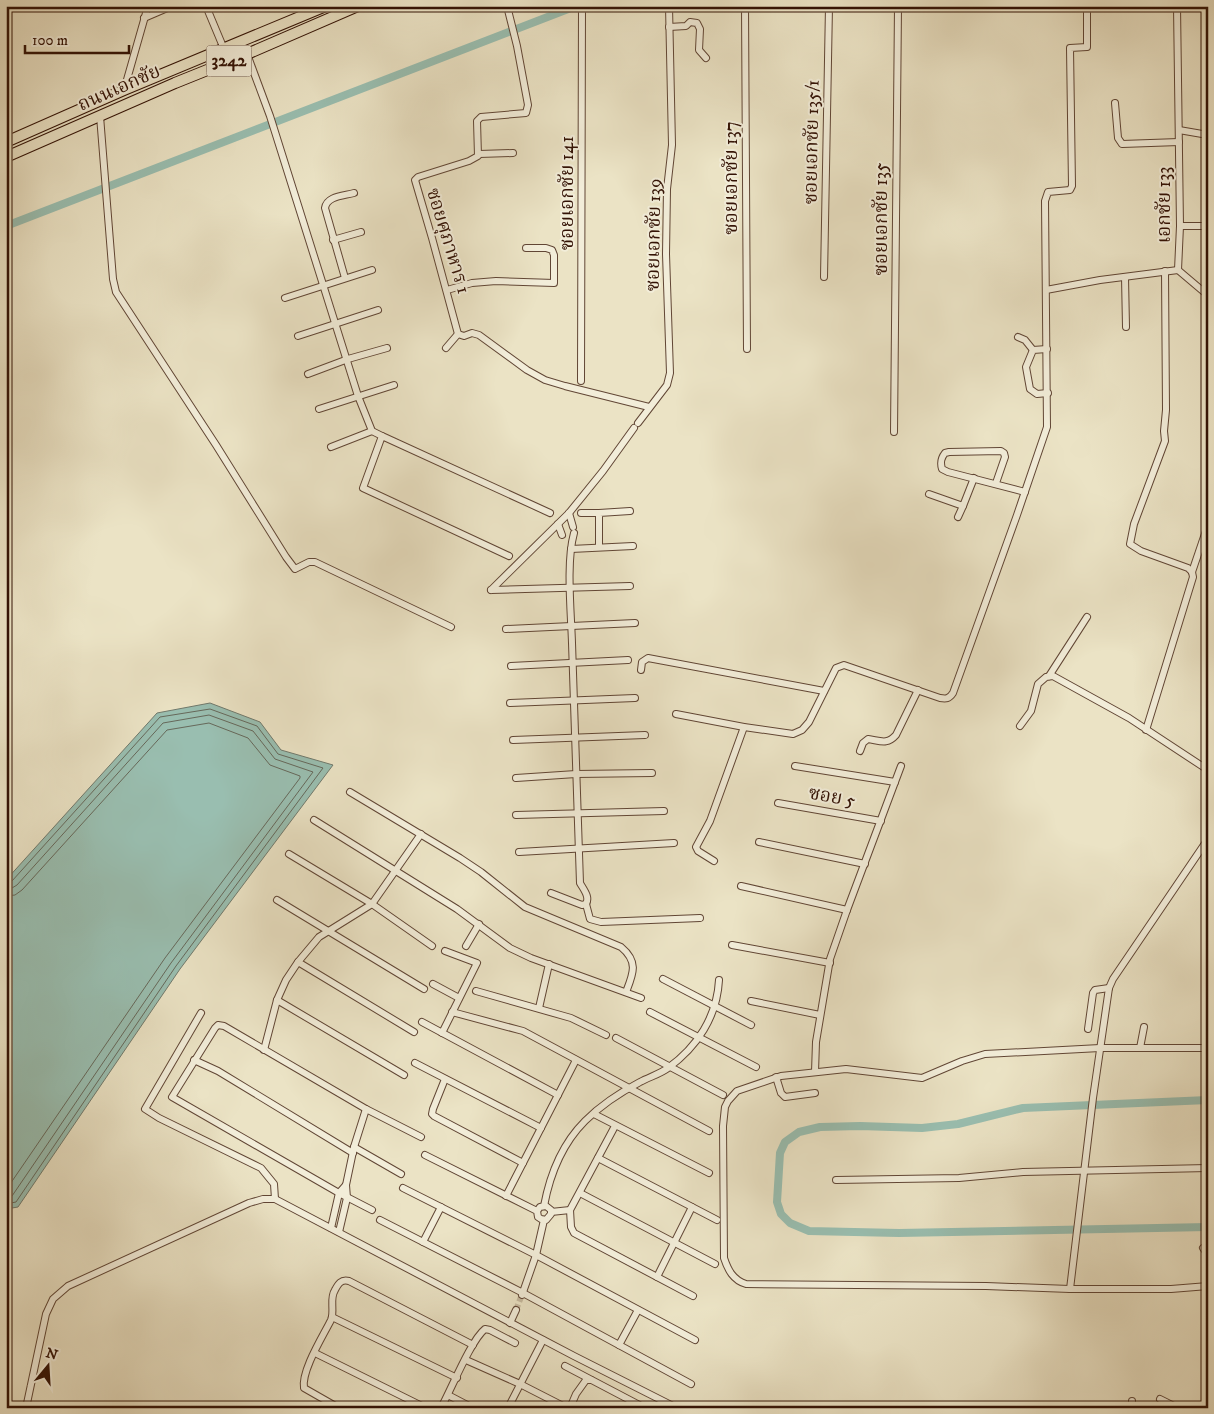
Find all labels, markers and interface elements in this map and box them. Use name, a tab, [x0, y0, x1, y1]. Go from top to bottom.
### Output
scale bar	[25, 22, 129, 54]
text: 100 m	[32, 31, 68, 50]
road number: 3242	[206, 46, 252, 76]
street label: ถนนเอกชัย	[74, 60, 164, 116]
street label: ซอยเอกชัย 135/1	[799, 79, 825, 205]
street label: ซอยเอกชัย 137	[720, 121, 743, 235]
street label: ซอยเอกชัย 141	[556, 136, 579, 250]
street label: ซอยเอกชัย 135	[870, 162, 893, 276]
street label: เอกชัย 133	[1153, 167, 1176, 243]
street label: ซอยเอกชัย 139	[642, 178, 666, 292]
street label: ซอยศุภาหาร 1	[421, 185, 475, 297]
street label: ซอย 5	[807, 782, 858, 813]
north arrow	[22, 1342, 72, 1392]
text: N	[43, 1344, 60, 1365]

